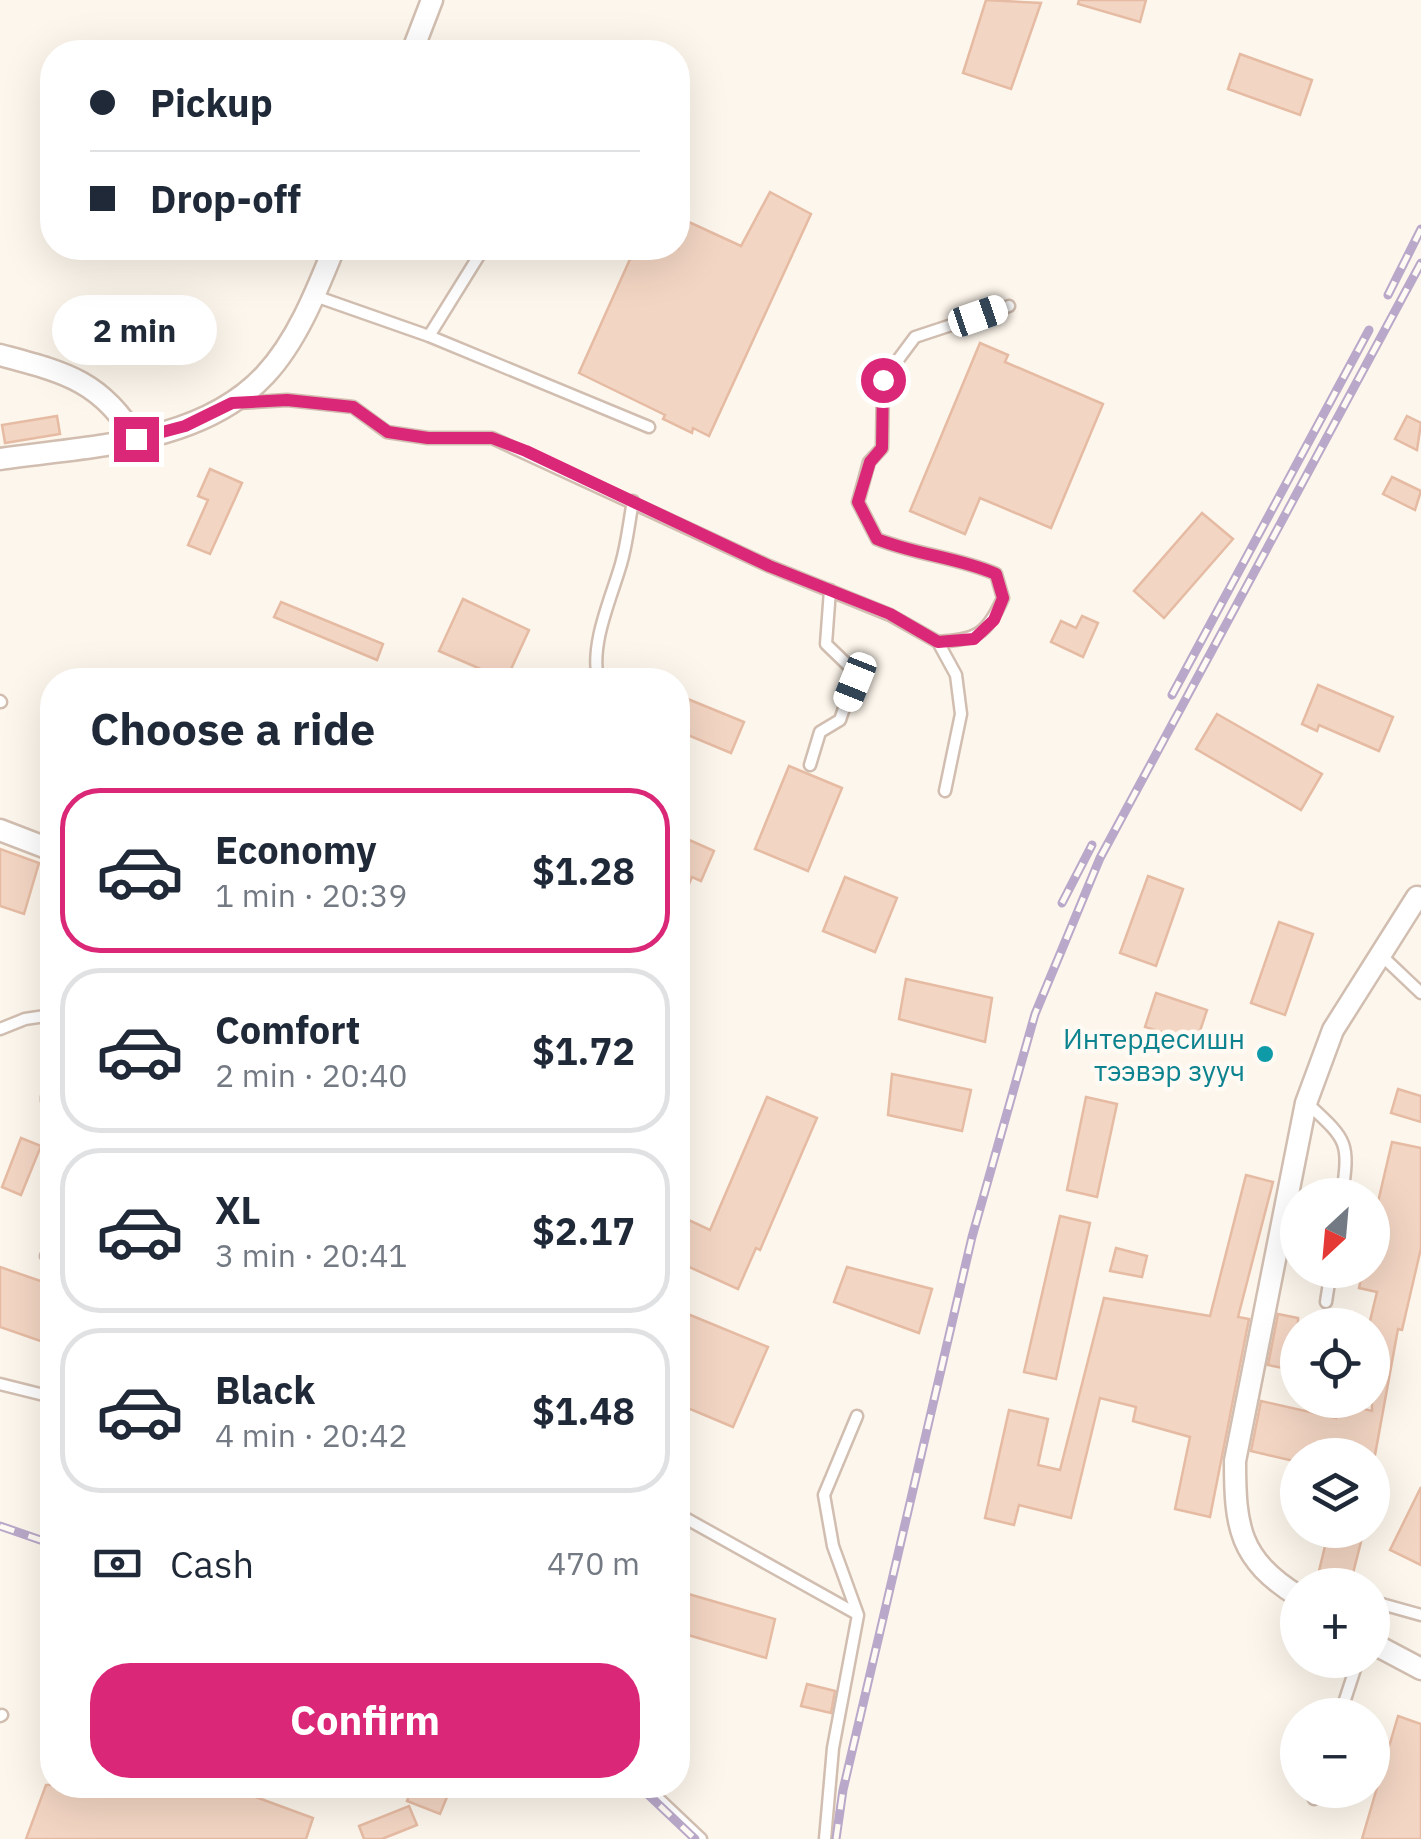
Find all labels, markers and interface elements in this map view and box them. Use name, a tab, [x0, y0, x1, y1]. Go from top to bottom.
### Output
text: Pickup	[150, 78, 273, 127]
text: Drop-off	[150, 174, 301, 223]
car	[945, 292, 1011, 340]
callout: 2 min	[54, 294, 218, 364]
text: 2 min	[93, 309, 176, 351]
route start	[861, 358, 906, 403]
route end	[114, 417, 159, 462]
car	[830, 649, 880, 715]
text: Choose a ride	[90, 699, 375, 757]
text: Economy	[215, 825, 377, 874]
icon: car	[95, 826, 185, 916]
text: $1.28	[532, 846, 635, 895]
text: 1 min · 20:39	[215, 874, 408, 916]
text: Comfort	[215, 1005, 360, 1054]
icon: car	[95, 1006, 185, 1096]
place label: Интердесишн тээвэр зууч	[1063, 1020, 1245, 1089]
text: $1.72	[532, 1026, 635, 1075]
marker: Интердесишн тээвэр зууч	[1254, 1043, 1276, 1065]
text: 2 min · 20:40	[215, 1054, 408, 1096]
north arrow	[1280, 1178, 1390, 1288]
map controls	[1280, 1178, 1390, 1808]
text: XL	[215, 1185, 261, 1234]
icon: car	[95, 1186, 185, 1276]
text: $2.17	[532, 1206, 635, 1255]
text: 3 min · 20:41	[215, 1234, 408, 1276]
button: locate	[1280, 1308, 1390, 1418]
text: Black	[215, 1365, 315, 1414]
icon: car	[95, 1366, 185, 1456]
text: $1.48	[532, 1386, 635, 1435]
text: 4 min · 20:42	[215, 1414, 408, 1456]
button: layers	[1280, 1438, 1390, 1548]
icon: cash	[90, 1536, 145, 1591]
text: Cash	[170, 1539, 254, 1588]
text: 470 m	[547, 1542, 640, 1584]
button: +	[1280, 1568, 1390, 1678]
button: Confirm	[90, 1663, 640, 1778]
button: −	[1280, 1698, 1390, 1808]

